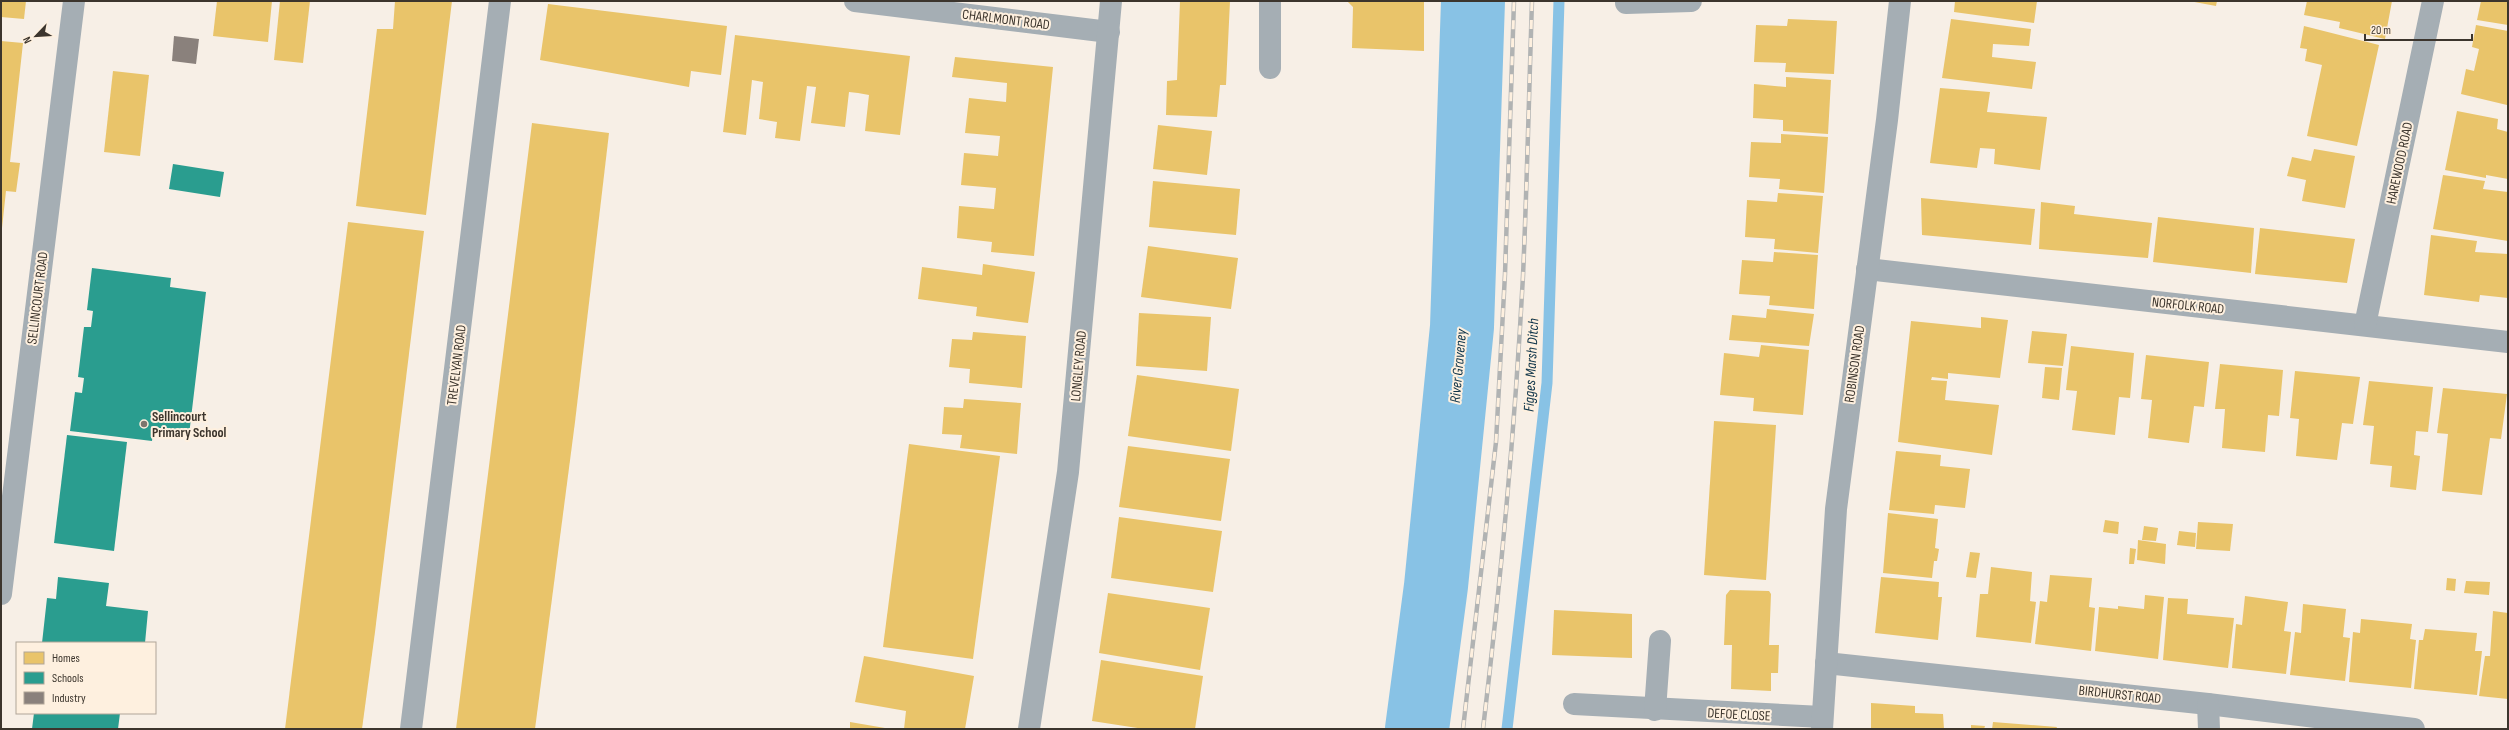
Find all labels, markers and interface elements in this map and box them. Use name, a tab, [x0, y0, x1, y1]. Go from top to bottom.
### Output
street label: CHARLMONT ROAD	[961, 6, 1051, 33]
north arrow	[16, 16, 56, 56]
scale bar	[2365, 16, 2472, 42]
text: 20 m	[2371, 23, 2391, 38]
text: N	[20, 34, 35, 45]
street label: HAREWOOD ROAD	[2383, 120, 2416, 206]
street label: SELLINCOURT ROAD	[23, 251, 52, 345]
street label: NORFOLK ROAD	[2151, 293, 2225, 318]
water label: Figges Marsh Ditch	[1520, 318, 1543, 412]
street label: TREVELYAN ROAD	[443, 324, 470, 406]
street label: ROBINSON ROAD	[1841, 324, 1868, 404]
water label: River Graveney	[1446, 327, 1471, 404]
street label: LONGLEY ROAD	[1067, 330, 1090, 402]
place label: Sellincourt Primary School	[152, 408, 227, 441]
marker: Sellincourt Primary School	[139, 419, 149, 429]
legend	[16, 642, 156, 714]
text: Homes	[52, 651, 80, 666]
text: Schools	[52, 671, 84, 686]
street label: BIRDHURST ROAD	[2078, 682, 2162, 707]
text: Industry	[52, 691, 86, 706]
street label: DEFOE CLOSE	[1707, 704, 1771, 725]

